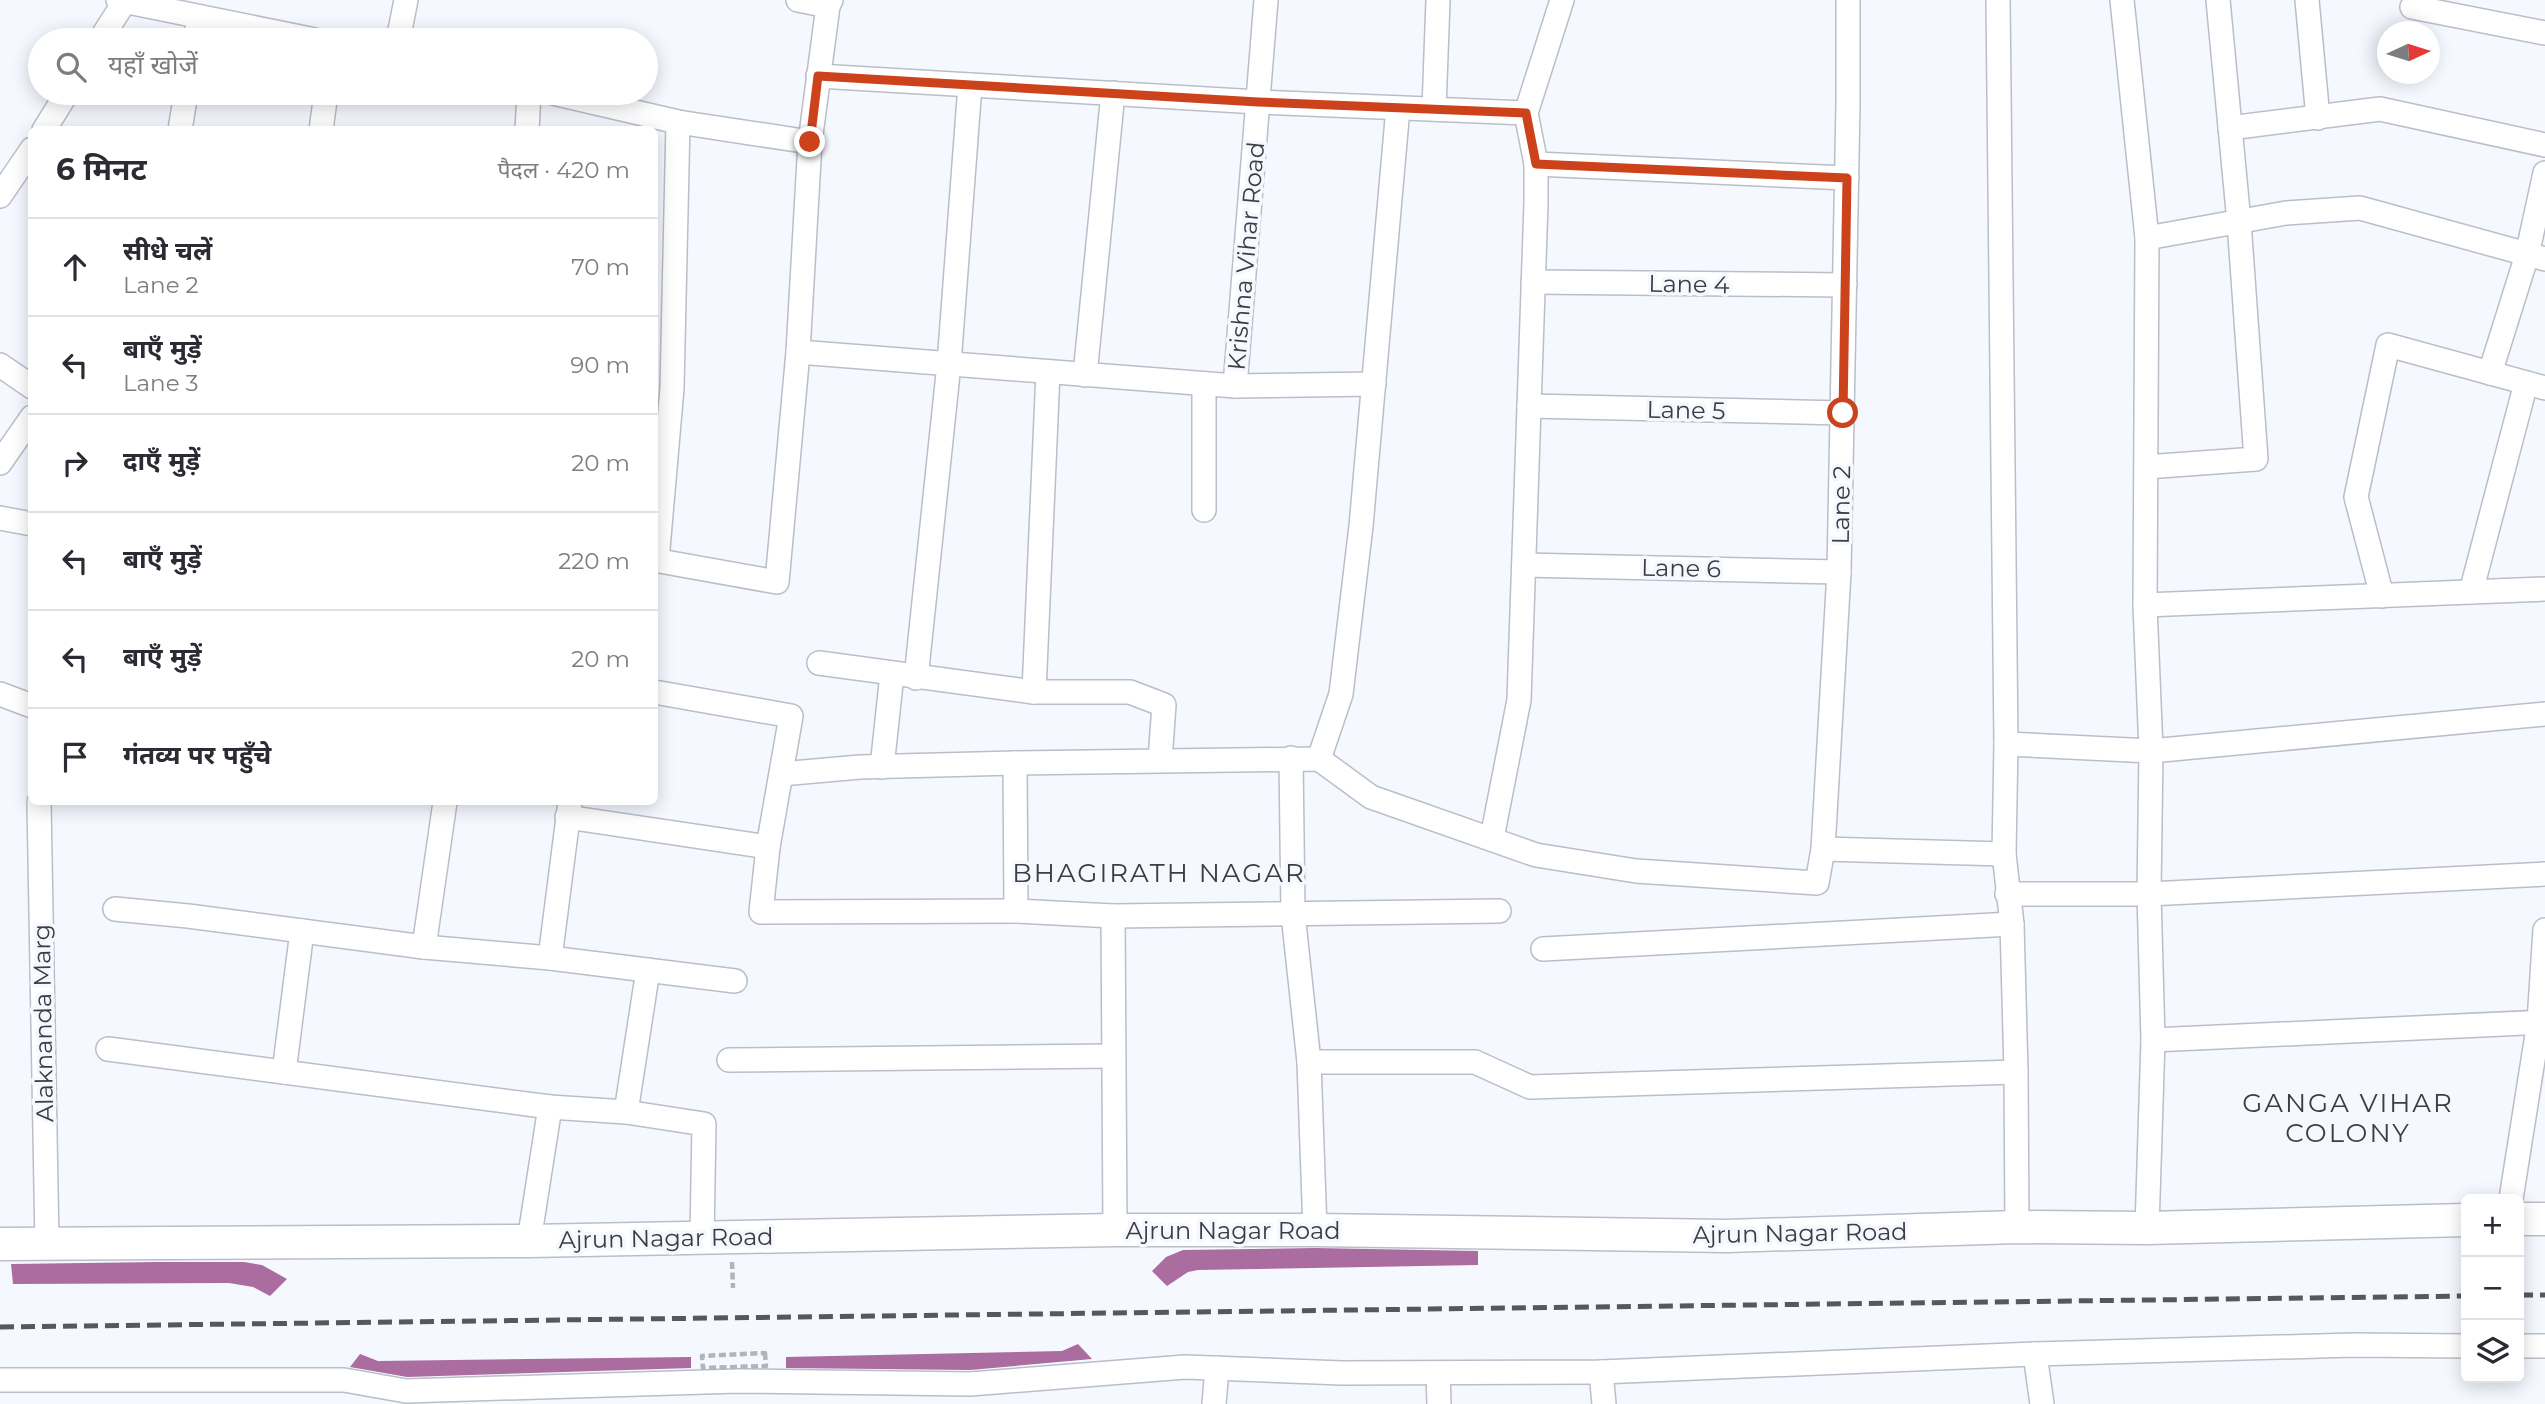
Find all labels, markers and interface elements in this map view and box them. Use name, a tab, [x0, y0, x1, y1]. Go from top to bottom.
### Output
north arrow	[2377, 21, 2440, 84]
search box	[28, 28, 658, 105]
icon: search	[52, 48, 90, 86]
text: यहाँ खोजें	[108, 49, 198, 81]
route end	[794, 126, 825, 157]
street label: Krishna Vihar Road	[1222, 141, 1270, 371]
text: 6 मिनट	[56, 151, 147, 188]
text: पैदल · 420 m	[497, 156, 630, 184]
text: सीधे चलें	[123, 235, 212, 267]
icon: ahead	[56, 248, 94, 286]
text: 70 m	[571, 253, 630, 281]
street label: Lane 4	[1648, 269, 1730, 299]
text: Lane 2	[123, 271, 199, 299]
text: बाएँ मुड़ें	[123, 333, 202, 365]
icon: left	[56, 346, 94, 384]
text: 90 m	[570, 351, 630, 379]
text: Lane 3	[123, 369, 199, 397]
street label: Lane 5	[1646, 395, 1726, 425]
route start	[1827, 397, 1858, 428]
icon: right	[56, 444, 94, 482]
text: दाएँ मुड़ें	[123, 445, 200, 477]
text: 20 m	[571, 449, 630, 477]
street label: Lane 2	[1826, 465, 1856, 545]
icon: left	[56, 542, 94, 580]
text: बाएँ मुड़ें	[123, 543, 202, 575]
text: 220 m	[558, 547, 630, 575]
street label: Lane 6	[1641, 553, 1721, 583]
icon: left	[56, 640, 94, 678]
text: बाएँ मुड़ें	[123, 641, 202, 673]
text: 20 m	[571, 645, 630, 673]
icon: arrive	[56, 738, 94, 776]
text: गंतव्य पर पहुँचे	[123, 739, 271, 771]
district label: BHAGIRATH NAGAR	[1012, 857, 1306, 889]
street label: Alaknanda Marg	[27, 924, 59, 1122]
district label: GANGA VIHAR COLONY	[2242, 1087, 2454, 1149]
map controls	[2461, 1194, 2524, 1383]
button: +	[2461, 1194, 2524, 1257]
street label: Ajrun Nagar Road	[1126, 1216, 1340, 1245]
street label: Ajrun Nagar Road	[1692, 1217, 1908, 1249]
street label: Ajrun Nagar Road	[558, 1222, 774, 1254]
button: −	[2461, 1257, 2524, 1320]
button: layers	[2461, 1320, 2524, 1383]

